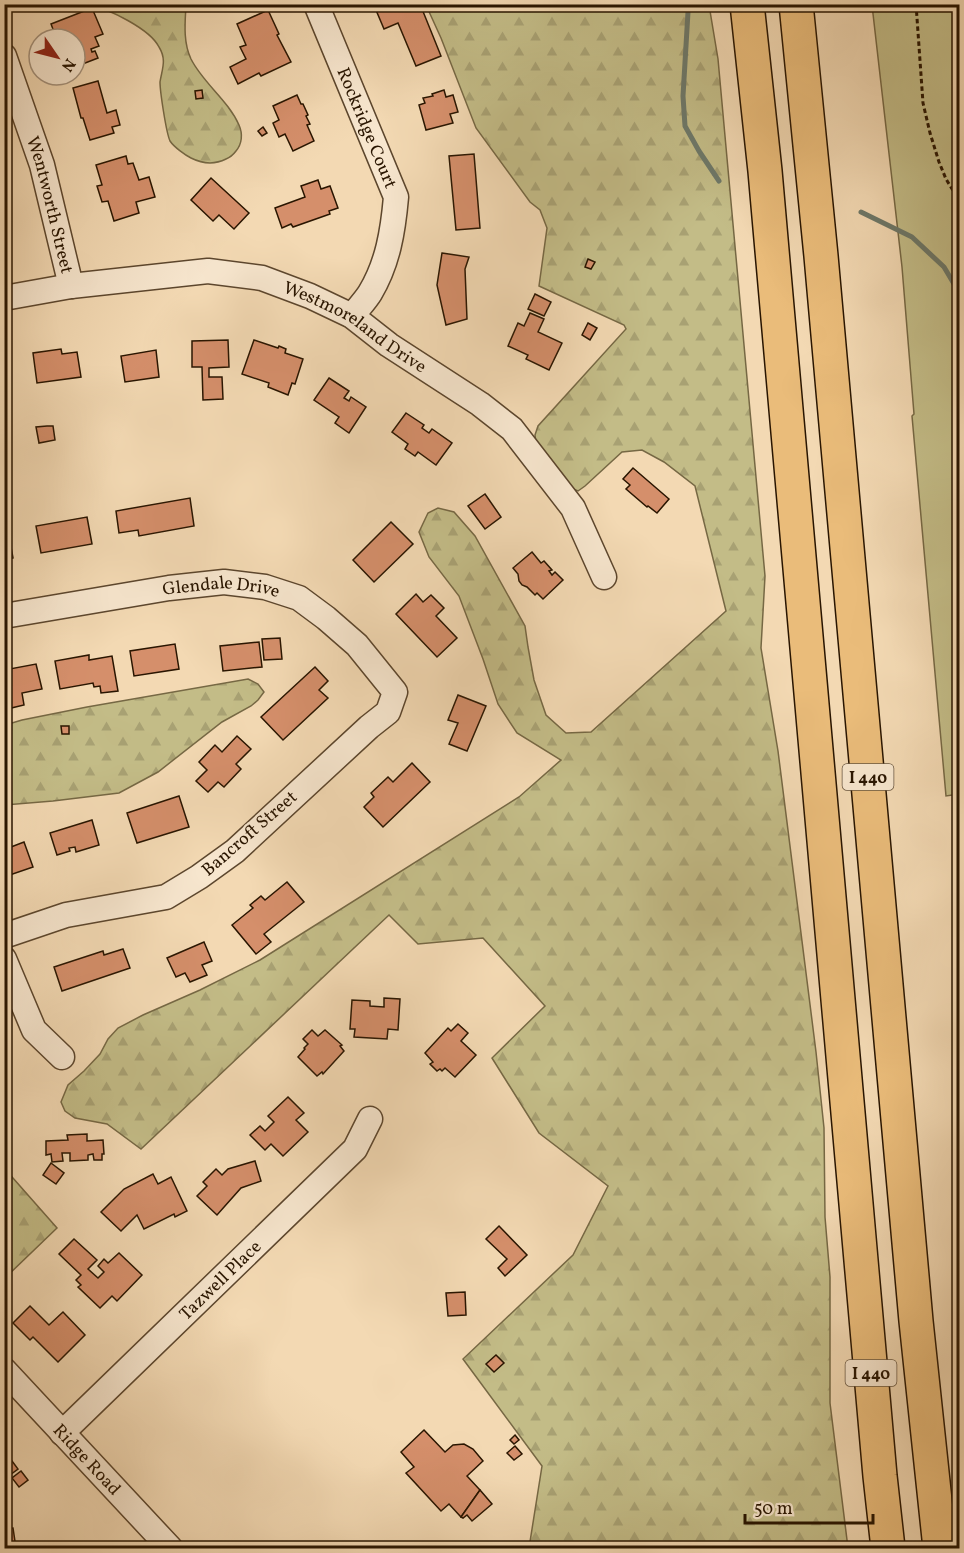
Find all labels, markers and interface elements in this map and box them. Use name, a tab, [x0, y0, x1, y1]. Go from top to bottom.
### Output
north arrow	[27, 27, 87, 87]
text: N	[55, 53, 80, 76]
street label: Rockridge Court	[330, 64, 402, 193]
street label: Wentworth Street	[19, 133, 79, 276]
street label: Westmoreland Drive	[279, 276, 431, 380]
street label: Glendale Drive	[161, 571, 283, 605]
road number: I 440	[842, 764, 894, 790]
street label: Bancroft Street	[197, 786, 303, 883]
street label: Tazwell Place	[174, 1235, 268, 1327]
road number: I 440	[846, 1360, 896, 1386]
street label: Ridge Road	[46, 1419, 126, 1502]
scale bar	[745, 1487, 872, 1525]
text: 50 m	[754, 1497, 793, 1522]

